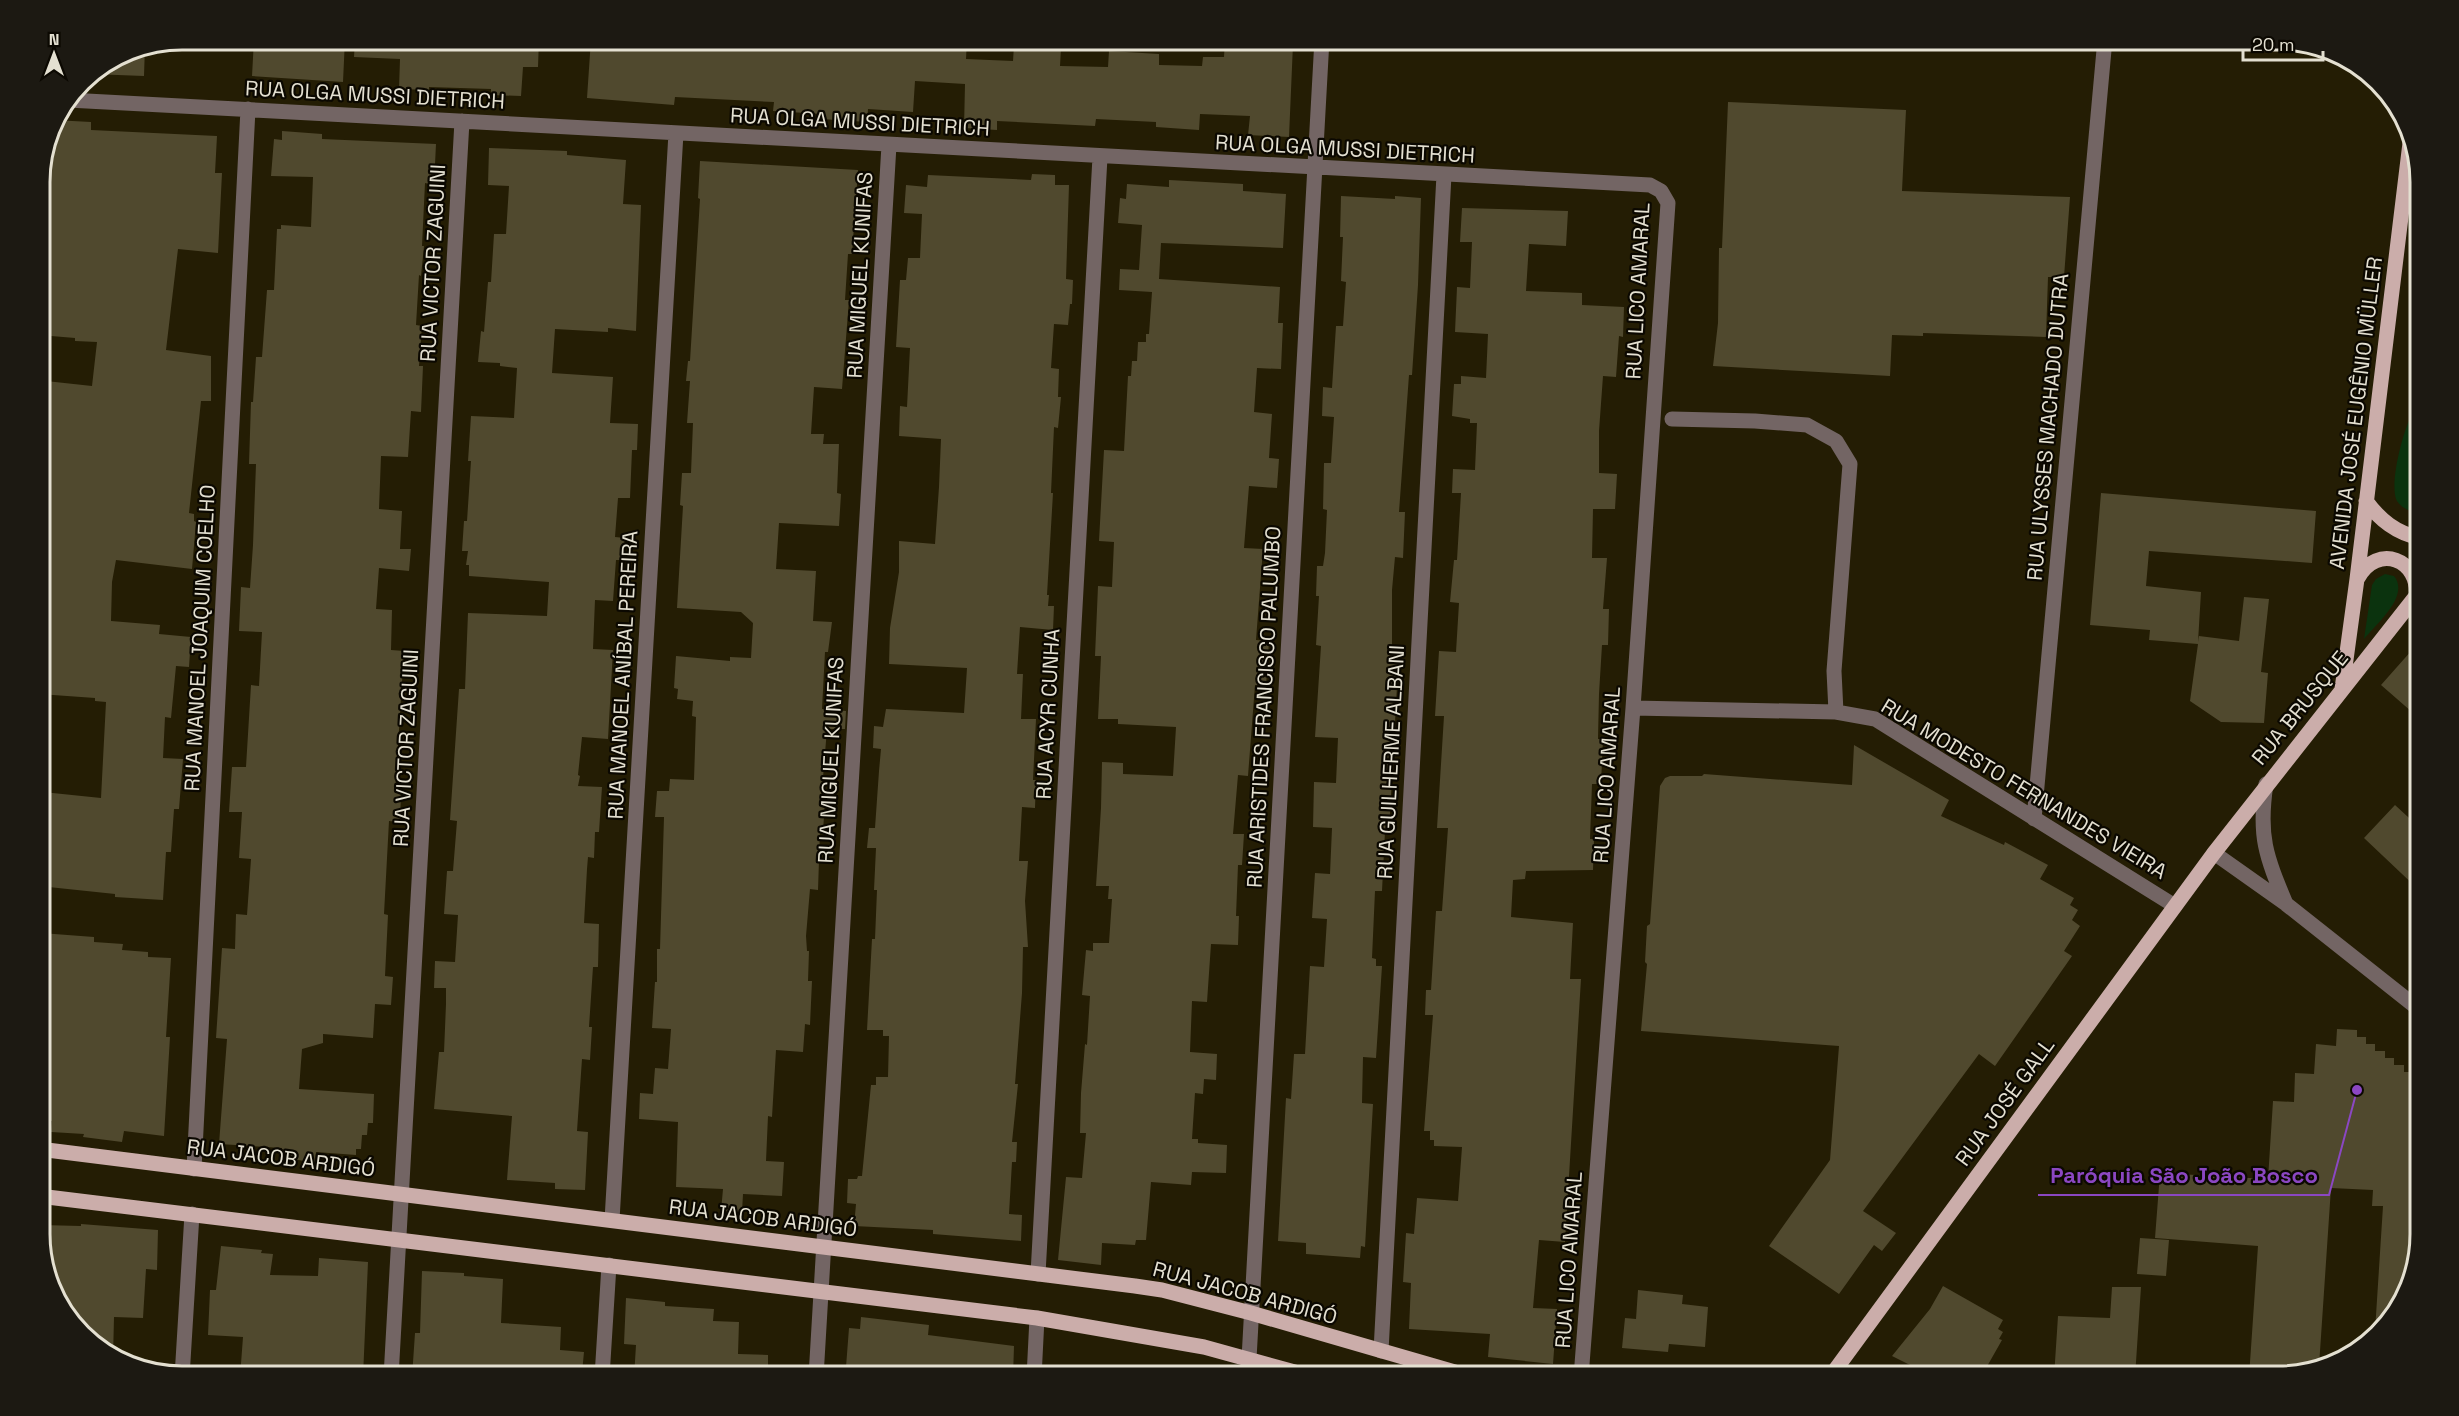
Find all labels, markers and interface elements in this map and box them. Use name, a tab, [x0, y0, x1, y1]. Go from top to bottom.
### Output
north arrow	[24, 24, 84, 84]
scale bar	[2243, 24, 2322, 62]
text: N	[49, 29, 59, 50]
text: 20 m	[2252, 33, 2295, 56]
street label: RUA OLGA MUSSI DIETRICH	[245, 74, 505, 115]
street label: RUA OLGA MUSSI DIETRICH	[730, 101, 990, 142]
street label: RUA OLGA MUSSI DIETRICH	[1215, 128, 1475, 169]
street label: RUA VICTOR ZAGUINI	[414, 163, 451, 362]
street label: RUA MIGUEL KUNIFAS	[841, 171, 878, 379]
street label: RUA LICO AMARAL	[1619, 202, 1656, 380]
street label: AVENIDA JOSÉ EUGÊNIO MÜLLER	[2323, 255, 2388, 571]
street label: RUA ULYSSES MACHADO DUTRA	[2021, 272, 2074, 582]
street label: RUA MANOEL JOAQUIM COELHO	[178, 484, 221, 792]
street label: RUA ARISTIDES FRANCISCO PALUMBO	[1241, 525, 1286, 889]
street label: RUA MANOEL ANÍBAL PEREIRA	[601, 530, 644, 820]
street label: RUA ACYR CUNHA	[1030, 628, 1065, 800]
street label: RUA GUILHERME ALBANI	[1371, 644, 1410, 880]
street label: RUA BRUSQUE	[2245, 645, 2354, 770]
street label: RUA VICTOR ZAGUINI	[387, 648, 424, 847]
street label: RUA MIGUEL KUNIFAS	[812, 656, 849, 864]
street label: RUA LICO AMARAL	[1587, 686, 1626, 864]
street label: RUA MODESTO FERNANDES VIEIRA	[1876, 692, 2172, 885]
street label: RUA JOSÉ GALL	[1949, 1032, 2060, 1171]
street label: RUA JACOB ARDIGÓ	[185, 1133, 377, 1182]
callout: Paróquia São João Bosco	[2038, 1155, 2329, 1195]
text: Paróquia São João Bosco	[2050, 1161, 2318, 1189]
street label: RUA LICO AMARAL	[1549, 1171, 1588, 1349]
street label: RUA JACOB ARDIGÓ	[667, 1193, 859, 1242]
street label: RUA JACOB ARDIGÓ	[1150, 1255, 1340, 1330]

